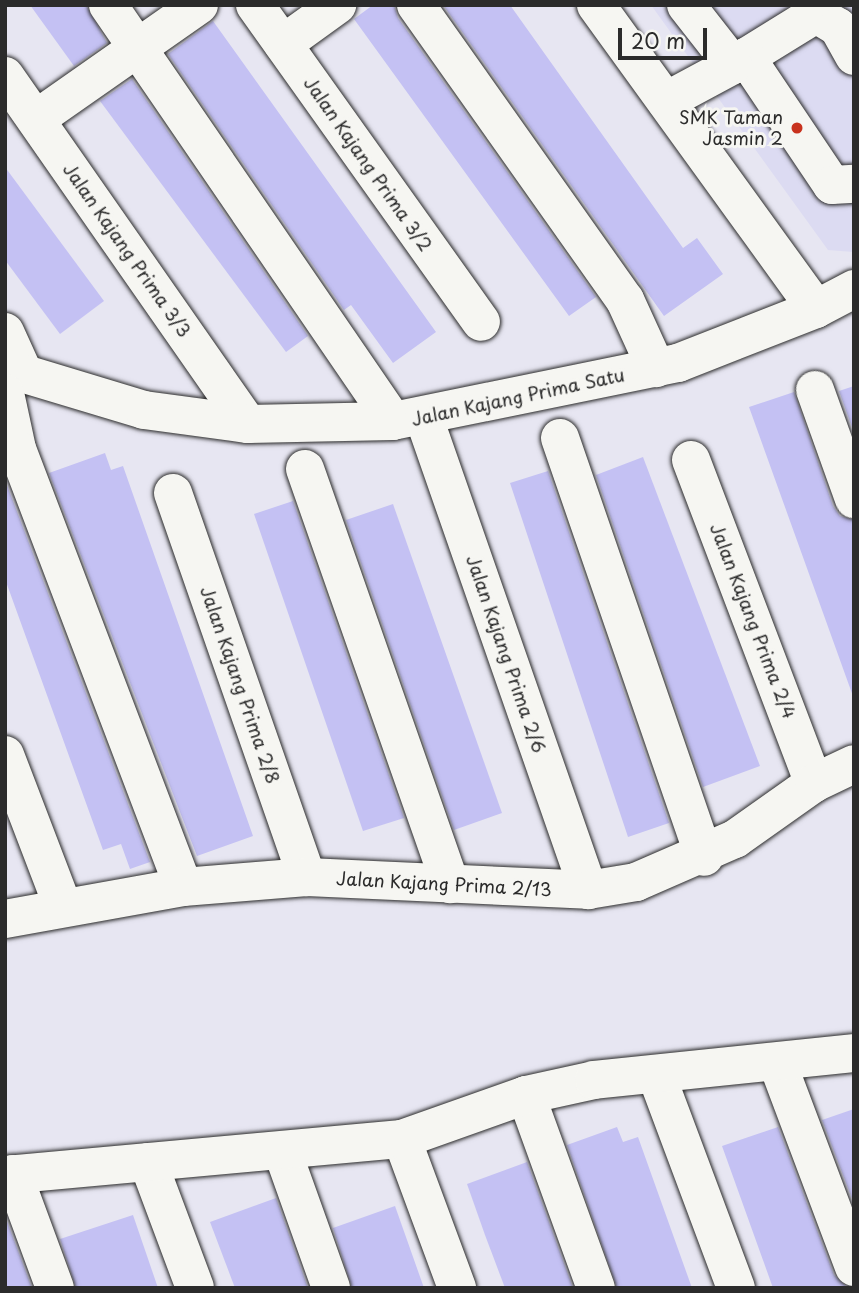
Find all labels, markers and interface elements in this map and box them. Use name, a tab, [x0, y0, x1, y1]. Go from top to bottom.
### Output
scale bar	[621, 14, 710, 58]
text: 20 m	[631, 24, 685, 56]
street label: Jalan Kajang Prima 3/2	[299, 72, 437, 256]
place label: SMK Taman Jasmin 2	[677, 107, 783, 150]
marker: SMK Taman Jasmin 2	[789, 120, 805, 136]
street label: Jalan Kajang Prima 3/3	[58, 158, 196, 342]
street label: Jalan Kajang Prima Satu	[409, 364, 627, 430]
street label: Jalan Kajang Prima 2/4	[705, 519, 801, 723]
street label: Jalan Kajang Prima 2/6	[462, 551, 550, 757]
street label: Jalan Kajang Prima 2/8	[196, 583, 284, 787]
street label: Jalan Kajang Prima 2/13	[335, 868, 553, 900]

